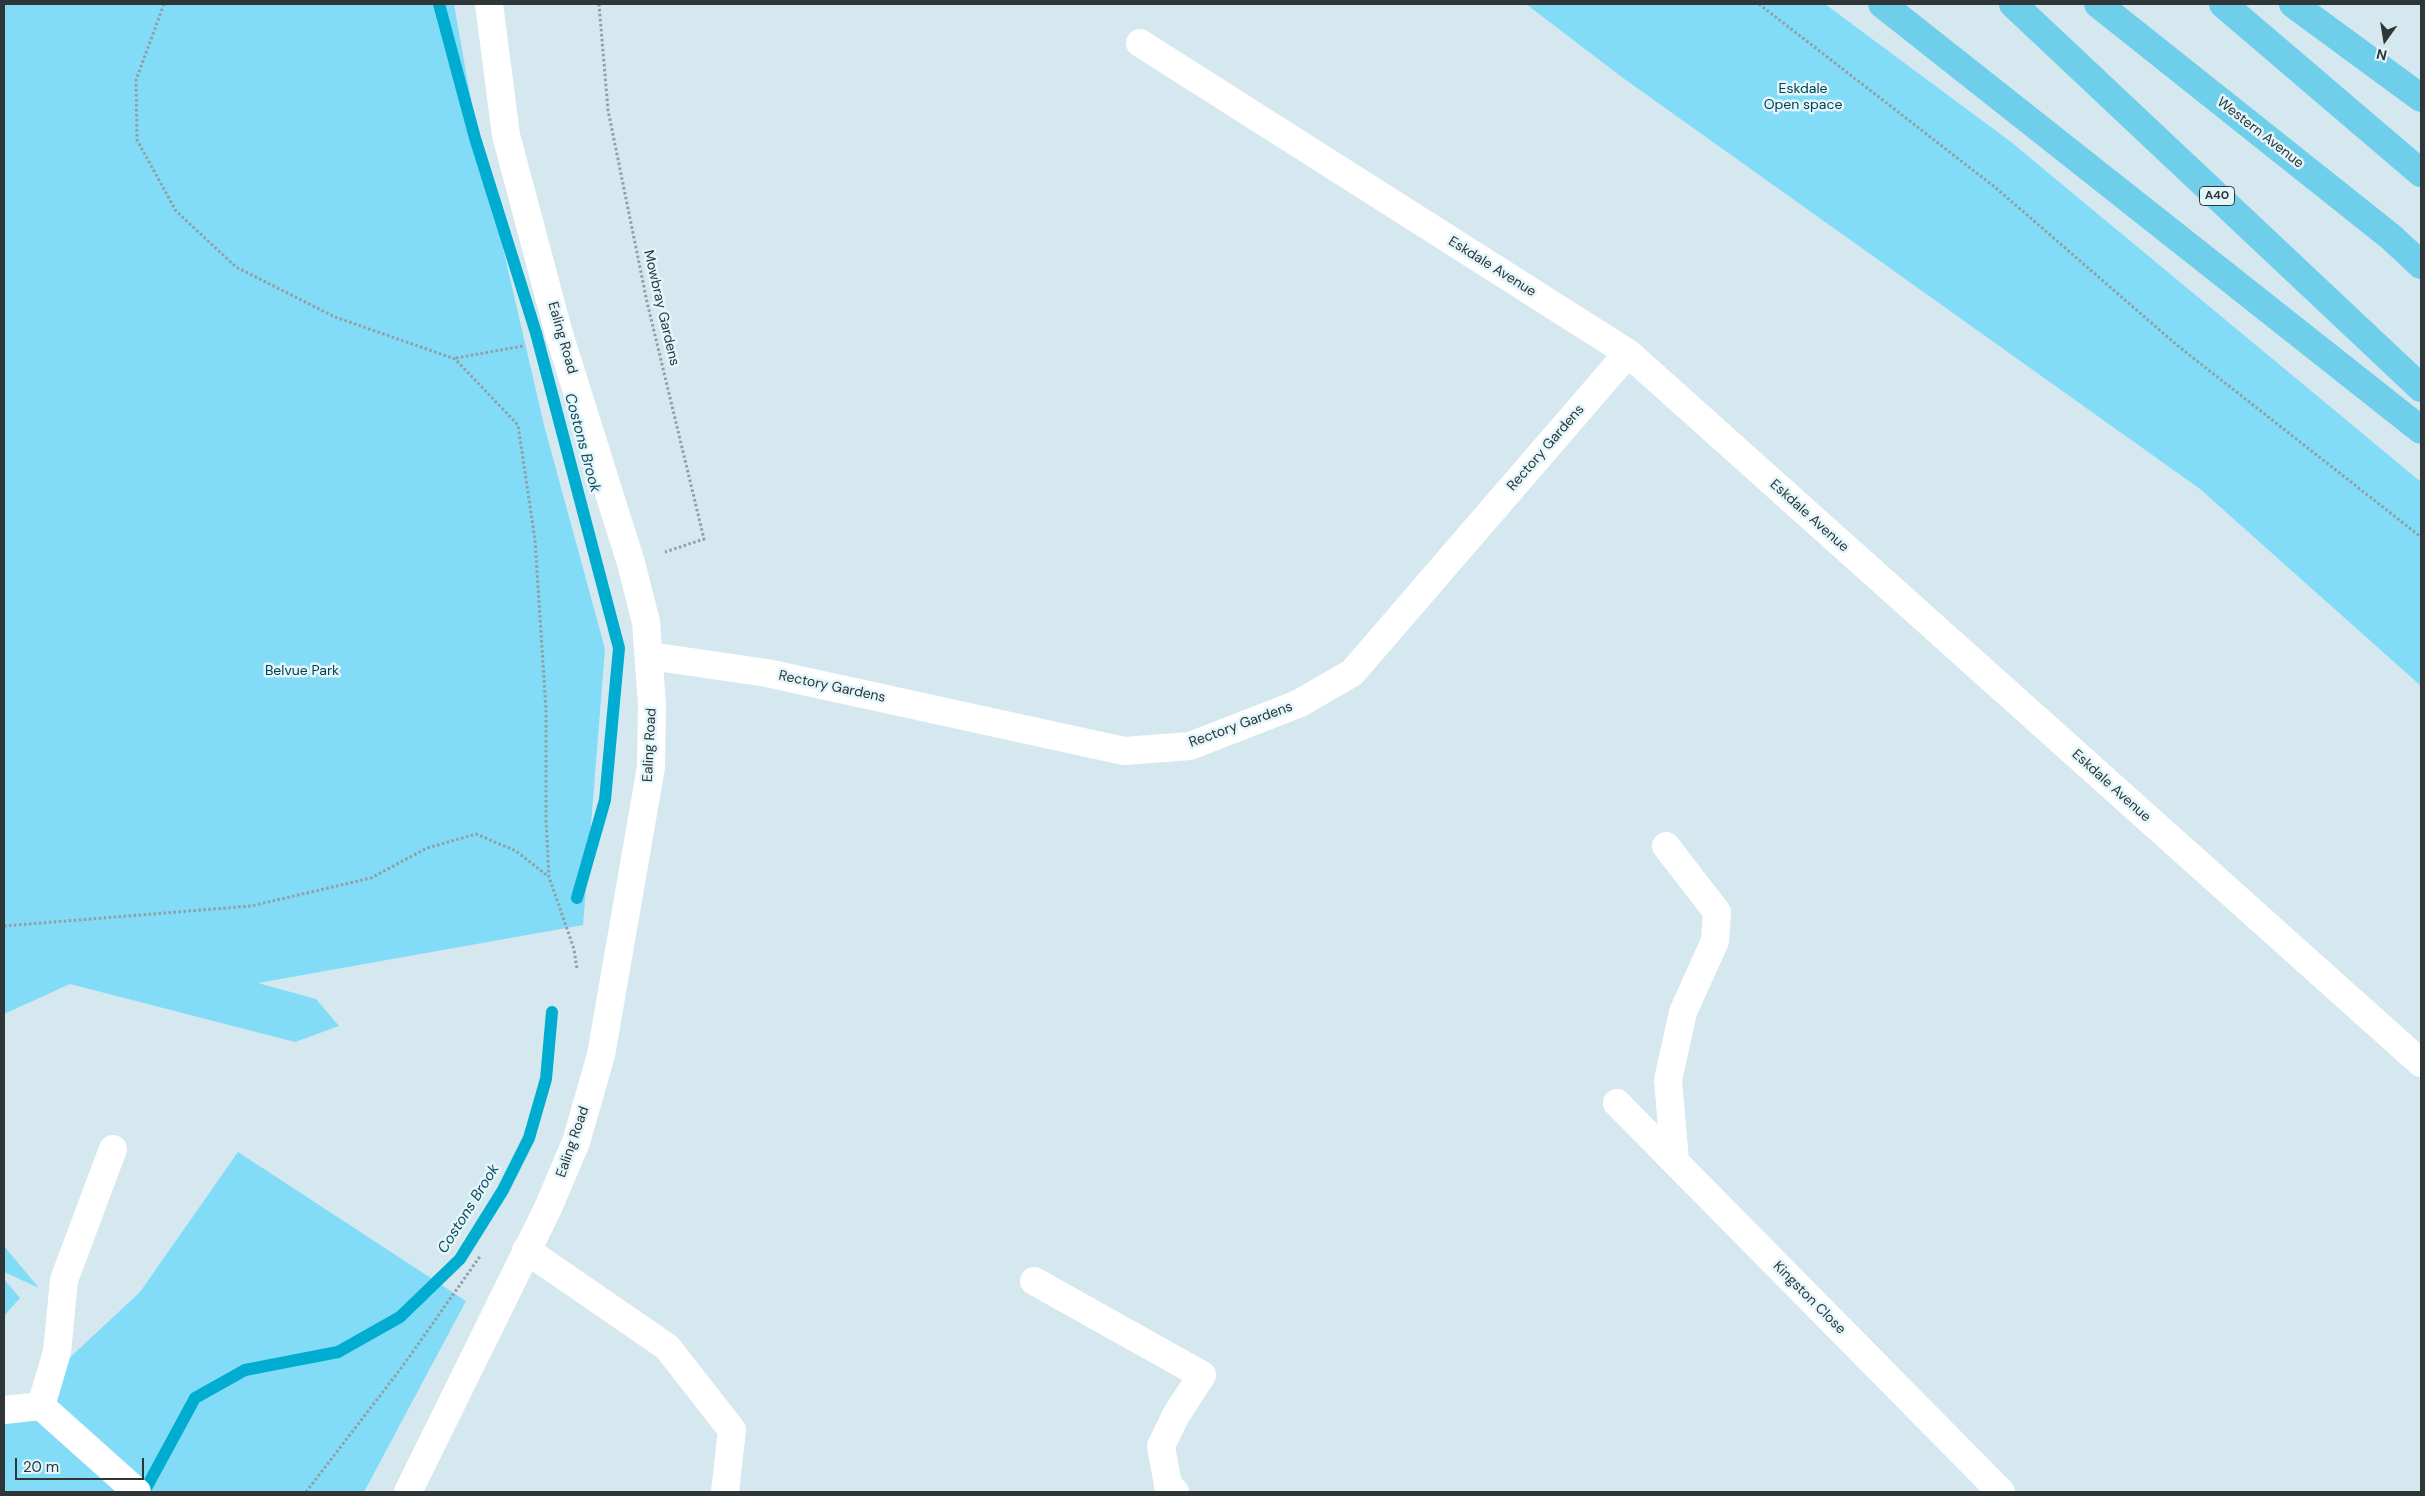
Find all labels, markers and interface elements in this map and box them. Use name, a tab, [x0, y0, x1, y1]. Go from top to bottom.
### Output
north arrow	[2360, 15, 2410, 65]
text: N	[2375, 45, 2389, 65]
park label: Eskdale Open space	[1764, 81, 1842, 114]
street label: Western Avenue	[2213, 94, 2307, 172]
road number: A40	[2200, 187, 2234, 206]
street label: Eskdale Avenue	[1445, 233, 1539, 301]
street label: Mowbray Gardens	[640, 248, 682, 368]
street label: Ealing Road	[544, 300, 580, 376]
water label: Costons Brook	[560, 391, 604, 495]
street label: Rectory Gardens	[1504, 401, 1588, 495]
street label: Eskdale Avenue	[1766, 476, 1852, 556]
park label: Belvue Park	[265, 663, 339, 679]
street label: Rectory Gardens	[777, 667, 887, 707]
street label: Rectory Gardens	[1187, 698, 1295, 752]
street label: Ealing Road	[640, 708, 660, 782]
street label: Eskdale Avenue	[2068, 746, 2154, 826]
street label: Ealing Road	[553, 1104, 593, 1180]
water label: Costons Brook	[434, 1161, 504, 1257]
street label: Kingston Close	[1769, 1258, 1849, 1338]
scale bar	[18, 1448, 146, 1480]
text: 20 m	[23, 1457, 59, 1477]

